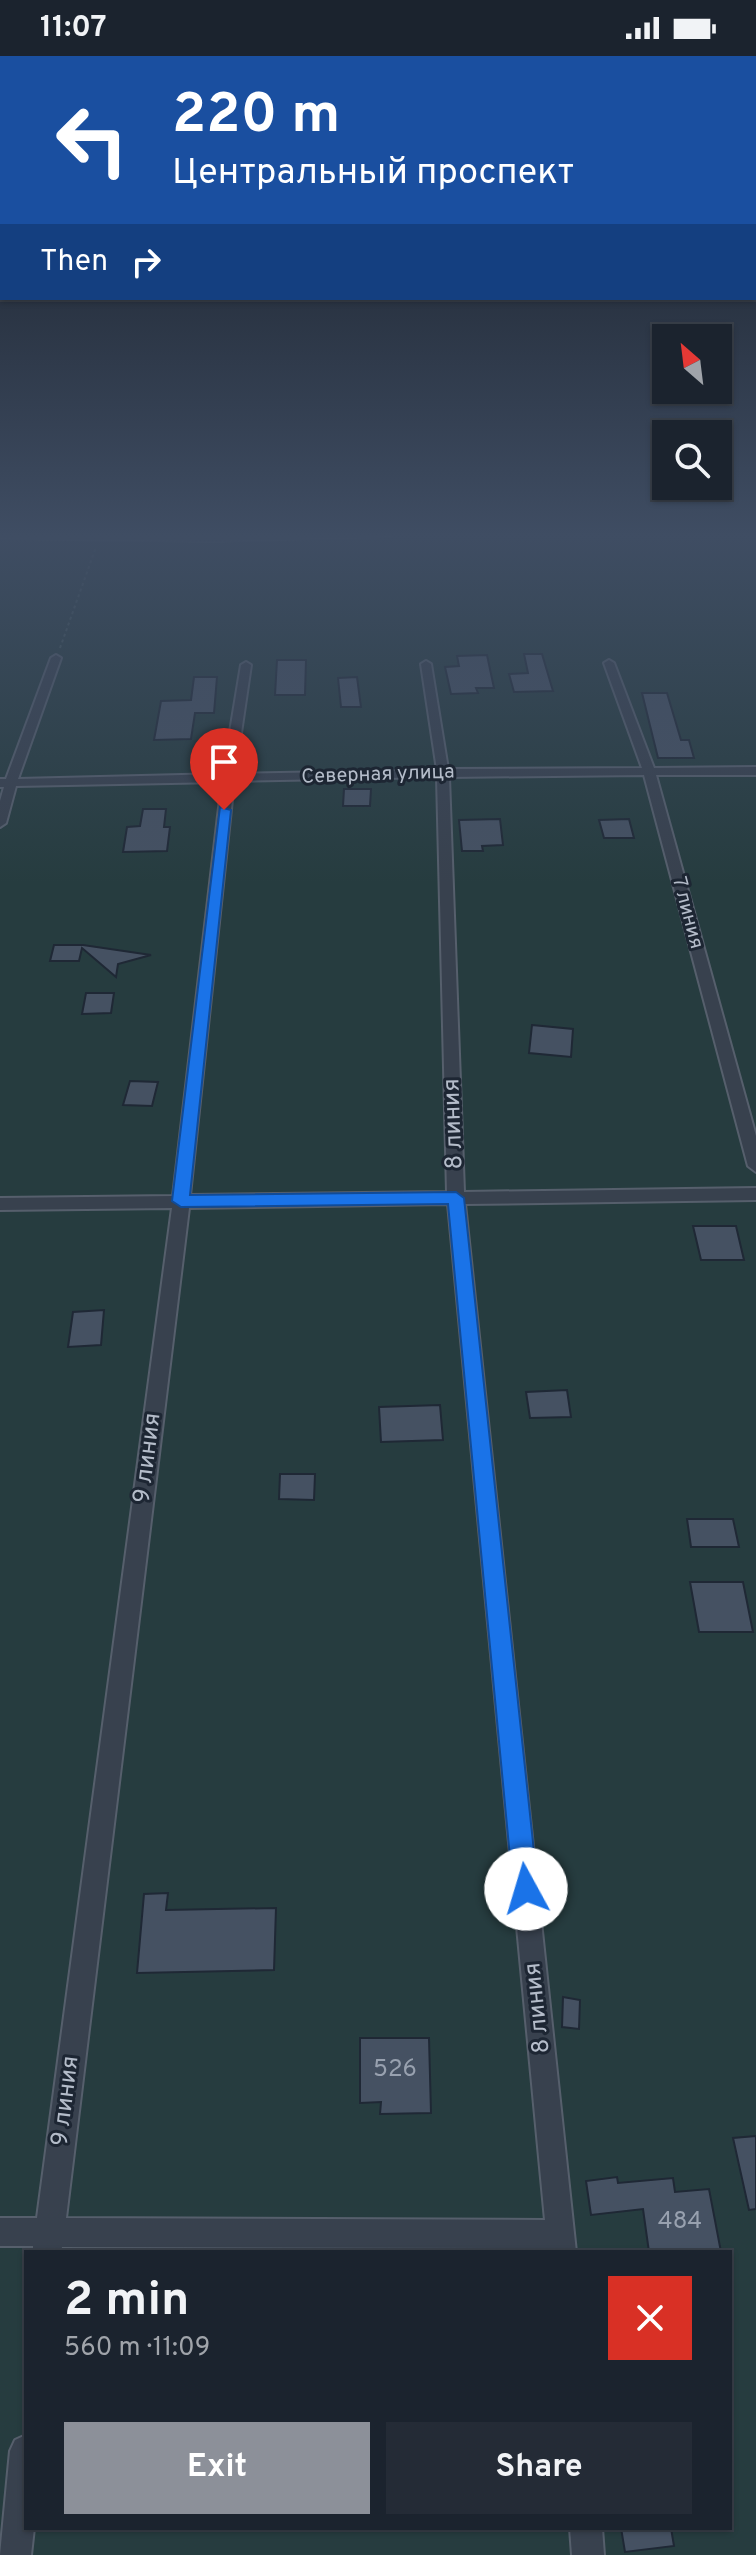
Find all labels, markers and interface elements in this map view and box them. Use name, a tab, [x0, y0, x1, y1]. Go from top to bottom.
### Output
text: 11:07	[40, 10, 107, 47]
text: 220 m	[172, 82, 340, 152]
icon: left	[40, 88, 144, 192]
text: Центральный проспект	[172, 151, 574, 197]
icon: right	[124, 240, 168, 284]
text: Then	[40, 244, 108, 281]
north arrow	[652, 324, 732, 404]
map controls	[652, 324, 732, 500]
button: search	[652, 420, 732, 500]
pin	[190, 728, 258, 810]
icon: arrive	[202, 740, 246, 784]
street label: Северная улица	[301, 759, 455, 791]
street label: 7 линия	[665, 874, 709, 952]
street label: 8 линия	[437, 1078, 471, 1170]
street label: 9 линия	[128, 1411, 168, 1505]
position arrow	[484, 1847, 568, 1931]
street label: 8 линия	[518, 1961, 558, 2055]
street label: 9 линия	[46, 2054, 86, 2148]
house number: 526	[373, 2055, 417, 2085]
house number: 484	[658, 2207, 702, 2237]
text: 2 min	[64, 2272, 189, 2332]
button: close	[608, 2276, 692, 2360]
text: 560 m · 11:09	[64, 2332, 210, 2365]
button: Exit	[64, 2422, 370, 2514]
button: Share	[386, 2422, 692, 2514]

